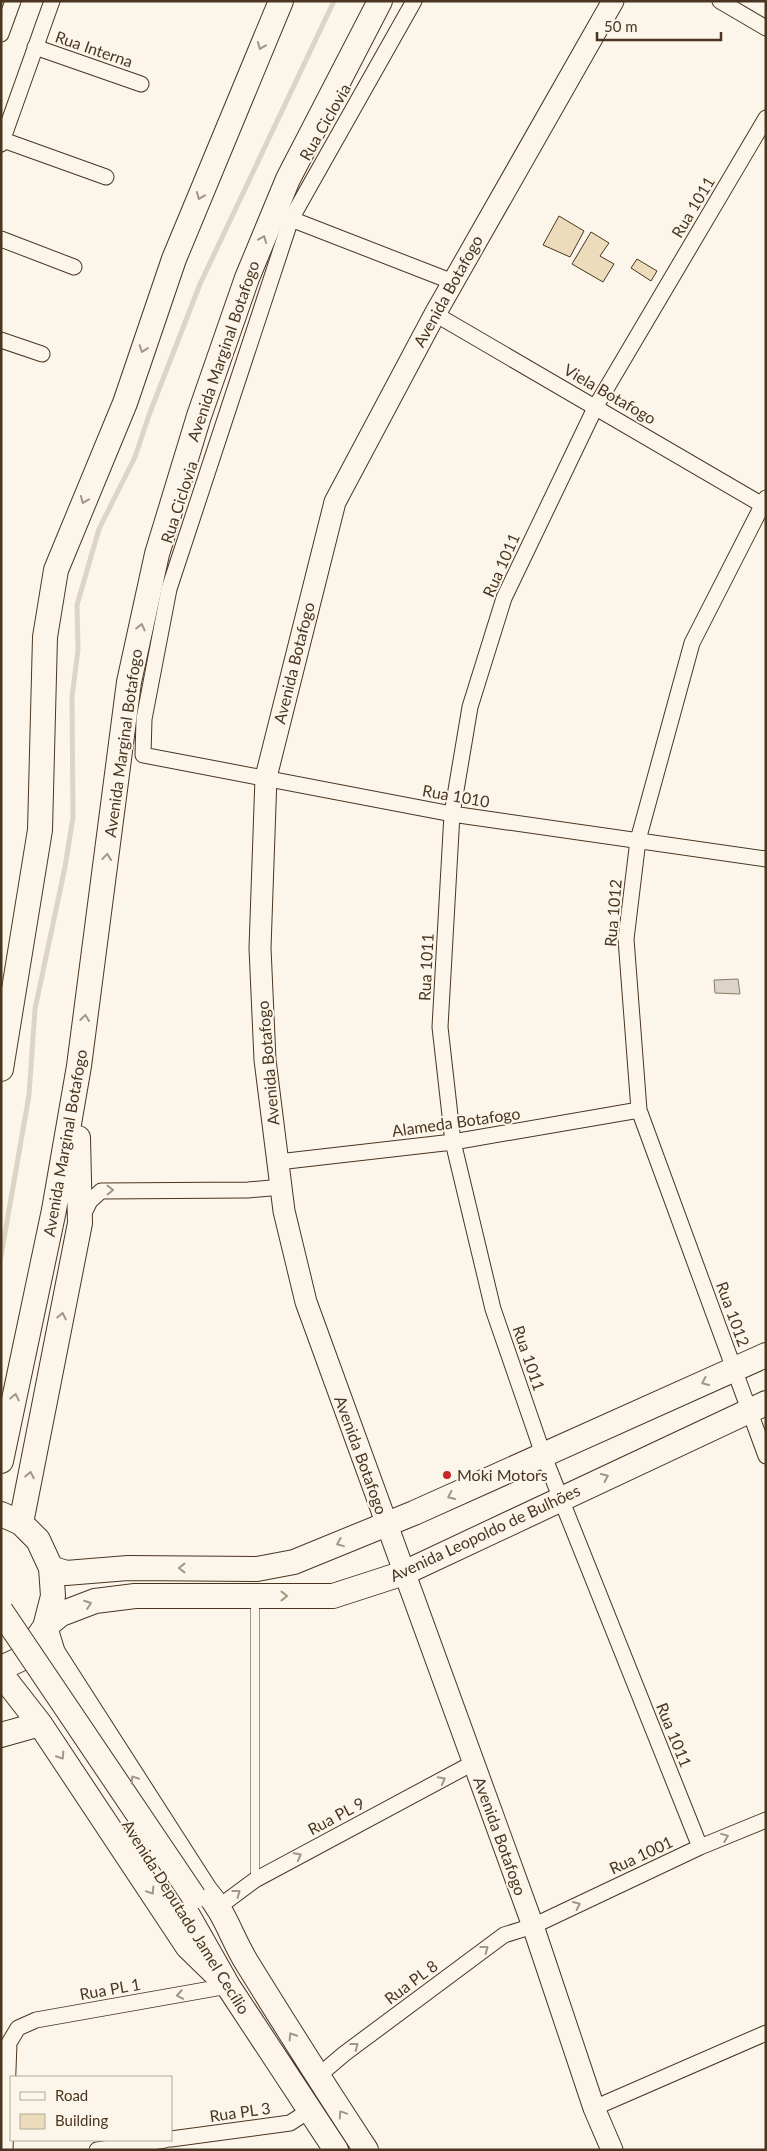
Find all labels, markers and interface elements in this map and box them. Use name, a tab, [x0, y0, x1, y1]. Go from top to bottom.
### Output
scale bar	[597, 10, 721, 42]
text: 50 m	[604, 17, 638, 35]
street label: Rua Interna	[53, 26, 135, 71]
one-way arrow	[257, 41, 267, 50]
street label: Rua Ciclovia	[295, 80, 354, 164]
street label: Rua 1011	[667, 173, 718, 241]
one-way arrow	[195, 191, 206, 200]
street label: Avenida Botafogo	[409, 232, 486, 350]
one-way arrow	[258, 235, 268, 243]
street label: Avenida Marginal Botafogo	[183, 258, 262, 444]
one-way arrow	[139, 344, 149, 352]
street label: Viela Botafogo	[561, 360, 660, 428]
street label: Rua Ciclovia	[156, 458, 201, 545]
one-way arrow	[79, 495, 90, 504]
street label: Rua 1011	[478, 530, 523, 600]
street label: Avenida Botafogo	[269, 600, 318, 726]
one-way arrow	[135, 622, 146, 631]
street label: Avenida Marginal Botafogo	[100, 648, 145, 838]
street label: Rua 1010	[421, 780, 491, 811]
one-way arrow	[101, 852, 112, 860]
street label: Rua 1012	[600, 878, 625, 948]
street label: Rua 1011	[414, 933, 437, 1001]
street label: Avenida Botafogo	[253, 1000, 282, 1126]
one-way arrow	[79, 1013, 90, 1021]
street label: Avenida Marginal Botafogo	[39, 1048, 90, 1238]
street label: Alameda Botafogo	[390, 1103, 521, 1140]
one-way arrow	[107, 1185, 115, 1196]
street label: Rua 1012	[713, 1279, 754, 1349]
one-way arrow	[56, 1311, 66, 1320]
street label: Rua 1011	[509, 1323, 549, 1393]
one-way arrow	[701, 1376, 710, 1387]
one-way arrow	[9, 1392, 19, 1401]
street label: Avenida Botafogo	[331, 1393, 392, 1517]
place label: Moki Motors	[457, 1465, 548, 1484]
marker: Moki Motors	[441, 1469, 453, 1481]
one-way arrow	[25, 1471, 35, 1480]
one-way arrow	[600, 1473, 609, 1483]
street label: Avenida Leopoldo de Bulhões	[387, 1480, 583, 1585]
one-way arrow	[447, 1489, 456, 1500]
one-way arrow	[337, 1537, 345, 1547]
one-way arrow	[178, 1563, 186, 1573]
one-way arrow	[280, 1591, 288, 1601]
one-way arrow	[83, 1600, 91, 1610]
street label: Rua 1011	[653, 1700, 696, 1770]
one-way arrow	[55, 1750, 64, 1760]
street label: Avenida Botafogo	[470, 1774, 531, 1898]
one-way arrow	[130, 1776, 140, 1785]
one-way arrow	[436, 1776, 445, 1786]
street label: Rua PL 9	[304, 1793, 367, 1838]
street label: Avenida Deputado Jamel Cecílio	[119, 1816, 254, 2017]
street label: Rua 1001	[606, 1832, 676, 1877]
one-way arrow	[720, 1832, 728, 1842]
one-way arrow	[293, 1853, 302, 1863]
one-way arrow	[145, 1886, 154, 1895]
one-way arrow	[231, 1890, 241, 1899]
one-way arrow	[572, 1900, 581, 1911]
one-way arrow	[479, 1946, 489, 1955]
street label: Rua PL 8	[380, 1956, 441, 2008]
street label: Rua PL 1	[78, 1974, 142, 2003]
one-way arrow	[175, 1989, 184, 1999]
one-way arrow	[288, 2032, 298, 2041]
one-way arrow	[349, 2043, 359, 2052]
legend	[10, 2076, 172, 2141]
text: Road	[55, 2086, 88, 2104]
street label: Rua PL 3	[208, 2098, 272, 2125]
one-way arrow	[339, 2110, 348, 2119]
text: Building	[55, 2111, 108, 2129]

